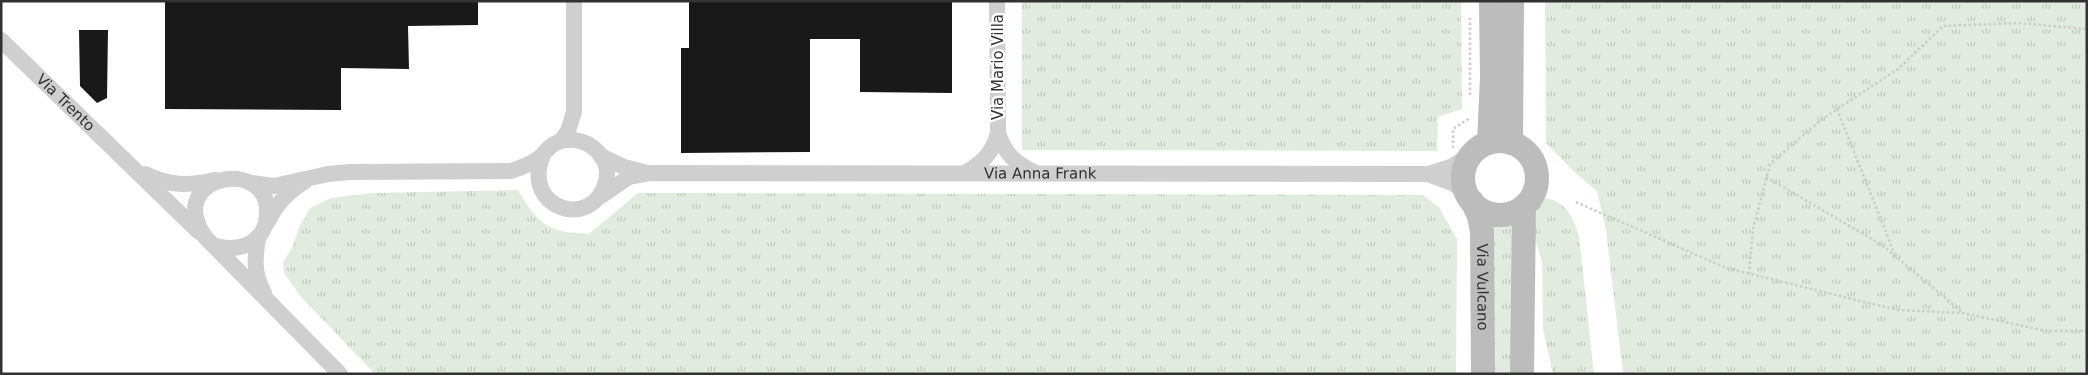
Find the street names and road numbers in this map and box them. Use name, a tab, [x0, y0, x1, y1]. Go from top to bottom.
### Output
street label: Via Mario Villa	[989, 14, 1007, 120]
street label: Via Trento	[33, 70, 99, 135]
street label: Via Anna Frank	[984, 164, 1097, 183]
street label: Via Vulcano	[1473, 244, 1492, 331]

